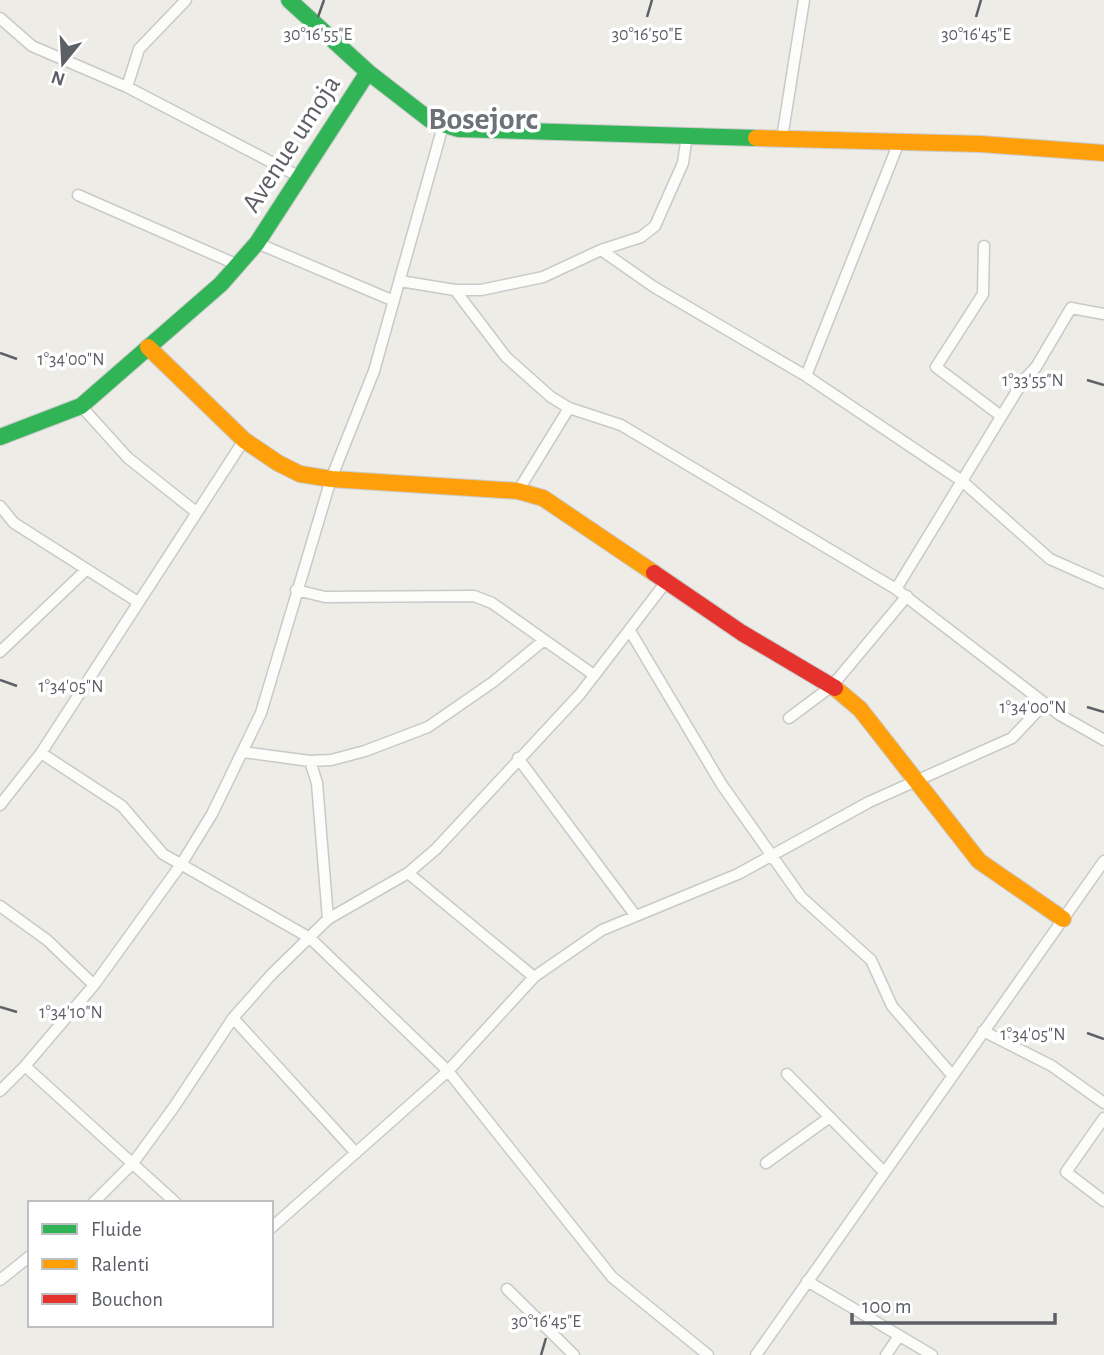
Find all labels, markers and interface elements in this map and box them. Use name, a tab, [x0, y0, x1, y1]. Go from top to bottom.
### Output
text: 30°16'55"E	[284, 26, 353, 44]
text: 30°16'50"E	[612, 26, 683, 44]
text: 30°16'45"E	[941, 26, 1011, 44]
north arrow	[28, 28, 98, 98]
text: N	[49, 67, 67, 89]
street label: Avenue umoja	[237, 71, 346, 217]
district label: Bosejorc	[428, 103, 538, 135]
text: 1°34'00"N	[38, 351, 104, 369]
text: 1°33'55"N	[1002, 372, 1064, 390]
text: 1°34'05"N	[39, 678, 103, 696]
text: 1°34'00"N	[1000, 699, 1066, 717]
text: 1°34'10"N	[39, 1004, 103, 1022]
text: 1°34'05"N	[1001, 1026, 1065, 1044]
legend	[28, 1201, 273, 1327]
text: Fluide	[91, 1219, 142, 1240]
text: Ralenti	[91, 1254, 149, 1275]
scale bar	[852, 1282, 1055, 1326]
text: Bouchon	[91, 1289, 163, 1310]
text: 100 m	[862, 1296, 912, 1317]
text: 30°16'45"E	[511, 1313, 581, 1331]

